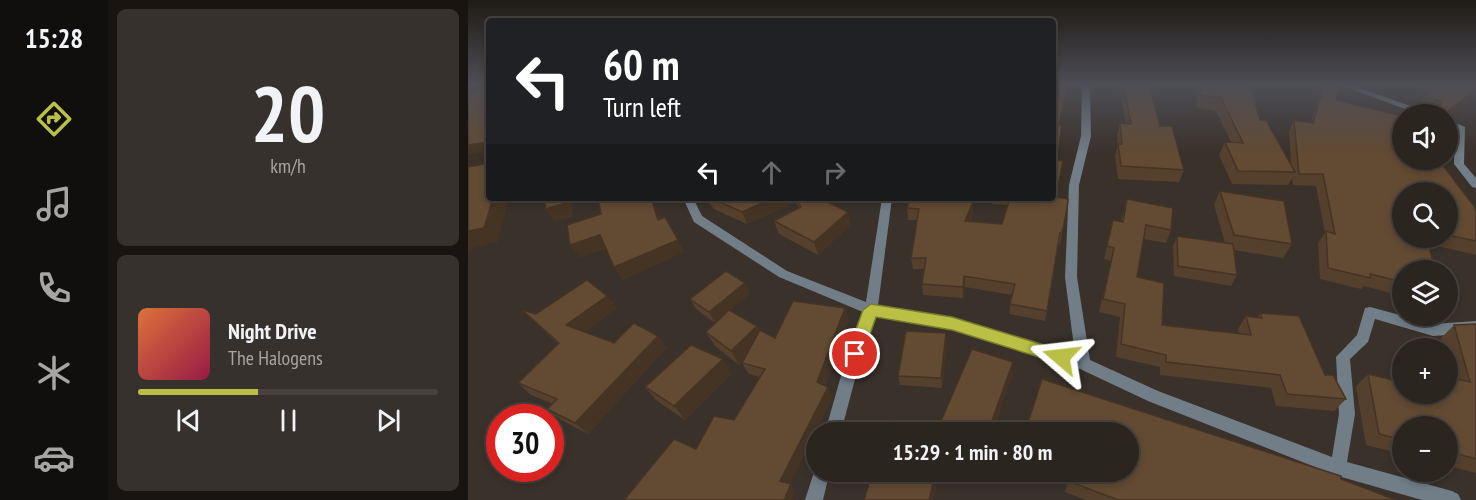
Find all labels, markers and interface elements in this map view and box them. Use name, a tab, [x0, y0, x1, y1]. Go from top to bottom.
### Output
text: 15:28	[25, 21, 83, 55]
text: 60 m	[603, 37, 680, 92]
icon: left	[504, 42, 582, 120]
text: 20	[251, 63, 325, 164]
text: Turn left	[603, 90, 681, 124]
icon: directions	[33, 98, 75, 140]
map controls	[1392, 104, 1458, 482]
button: sound	[1392, 104, 1458, 170]
text: km/h	[270, 153, 306, 179]
icon: left	[692, 156, 725, 189]
icon: ahead	[755, 156, 788, 189]
icon: right	[818, 156, 851, 189]
button: search	[1392, 182, 1458, 248]
icon: music	[33, 183, 75, 225]
button: layers	[1392, 260, 1458, 326]
icon: phone	[33, 267, 75, 309]
text: Night Drive	[228, 317, 317, 345]
position arrow	[1029, 325, 1093, 389]
pin	[829, 328, 880, 379]
icon: arrive	[838, 337, 871, 370]
button: +	[1392, 338, 1458, 404]
text: The Halogens	[228, 345, 323, 371]
icon: climate	[33, 352, 75, 394]
icon: previous	[172, 404, 205, 437]
icon: pause	[272, 404, 305, 437]
icon: next	[372, 404, 405, 437]
speed limit sign: 30	[486, 404, 564, 482]
button: −	[1392, 416, 1458, 482]
icon: car	[33, 437, 75, 479]
text: 15:29 · 1 min · 80 m	[893, 438, 1052, 466]

